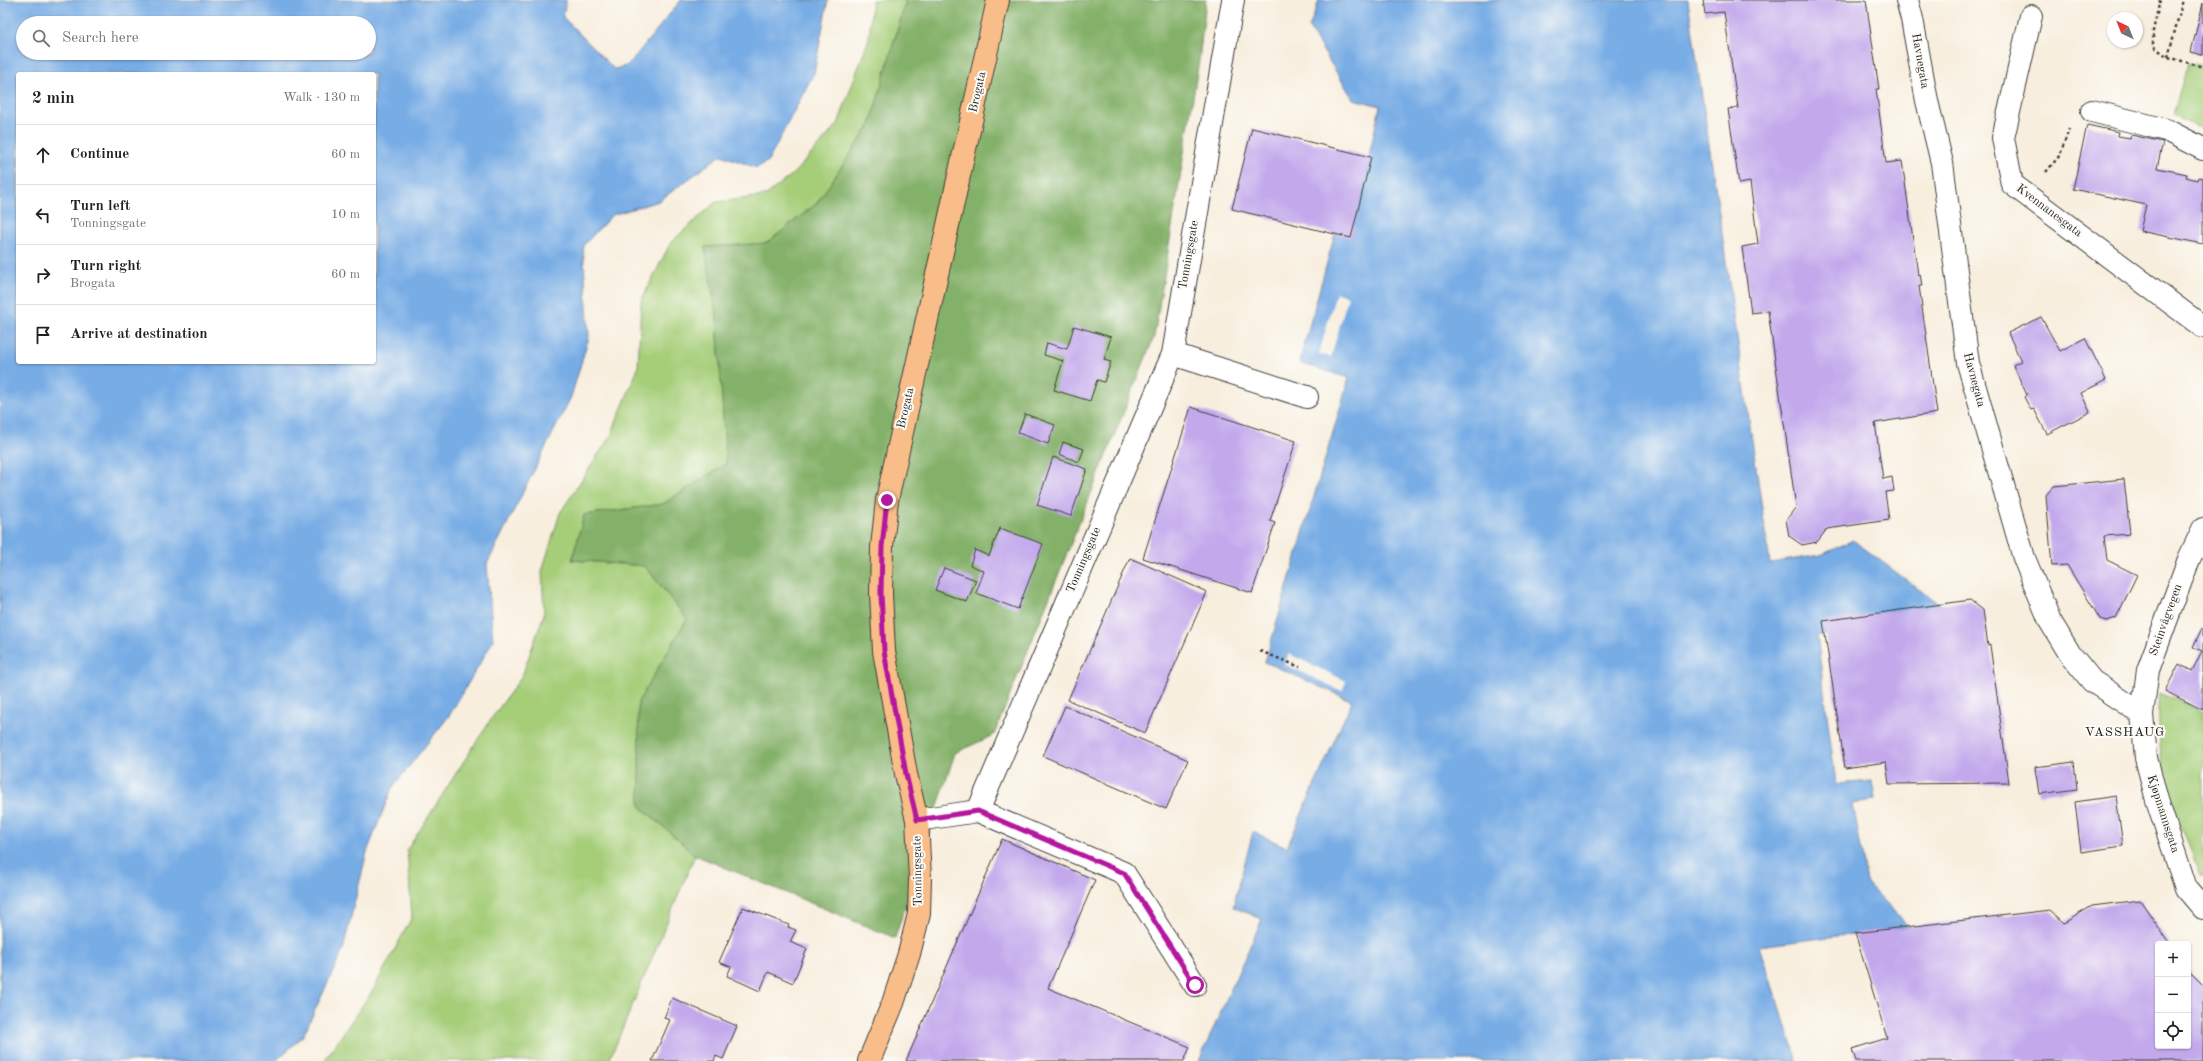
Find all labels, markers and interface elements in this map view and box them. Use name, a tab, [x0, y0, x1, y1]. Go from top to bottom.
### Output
north arrow	[2107, 12, 2143, 48]
search box	[16, 16, 376, 60]
icon: search	[30, 27, 52, 49]
text: Search here	[62, 31, 139, 46]
street label: Havnegata	[1909, 32, 1931, 90]
street label: Brogata	[967, 70, 989, 114]
text: 2 min	[32, 90, 75, 107]
text: Walk · 130 m	[283, 91, 360, 104]
icon: ahead	[32, 144, 54, 166]
text: Continue	[70, 147, 129, 162]
text: 60 m	[331, 148, 360, 161]
street label: Kvennanesgata	[2014, 182, 2084, 240]
text: Turn left	[70, 199, 130, 214]
icon: left	[32, 204, 54, 226]
text: 10 m	[331, 208, 360, 221]
text: Tonningsgate	[70, 217, 146, 230]
street label: Tonningsgate	[1177, 219, 1201, 291]
text: Turn right	[70, 259, 141, 274]
icon: right	[32, 264, 54, 286]
text: 60 m	[331, 268, 360, 281]
text: Brogata	[70, 277, 115, 290]
icon: arrive	[32, 324, 54, 346]
text: Arrive at destination	[70, 327, 208, 342]
street label: Havnegata	[1961, 351, 1987, 409]
street label: Brogata	[895, 386, 917, 430]
route end	[878, 491, 896, 509]
street label: Tonningsgate	[1065, 525, 1103, 595]
street label: Steinvågvegen	[2147, 582, 2185, 657]
district label: VASSHAUG	[2085, 726, 2165, 739]
street label: Kjøpmannsgata	[2145, 774, 2181, 855]
street label: Tonningsgate	[911, 835, 925, 906]
map controls	[2155, 941, 2191, 1049]
button: +	[2155, 941, 2191, 977]
route start	[1186, 976, 1204, 994]
button: −	[2155, 977, 2191, 1013]
button: locate	[2155, 1013, 2191, 1049]

